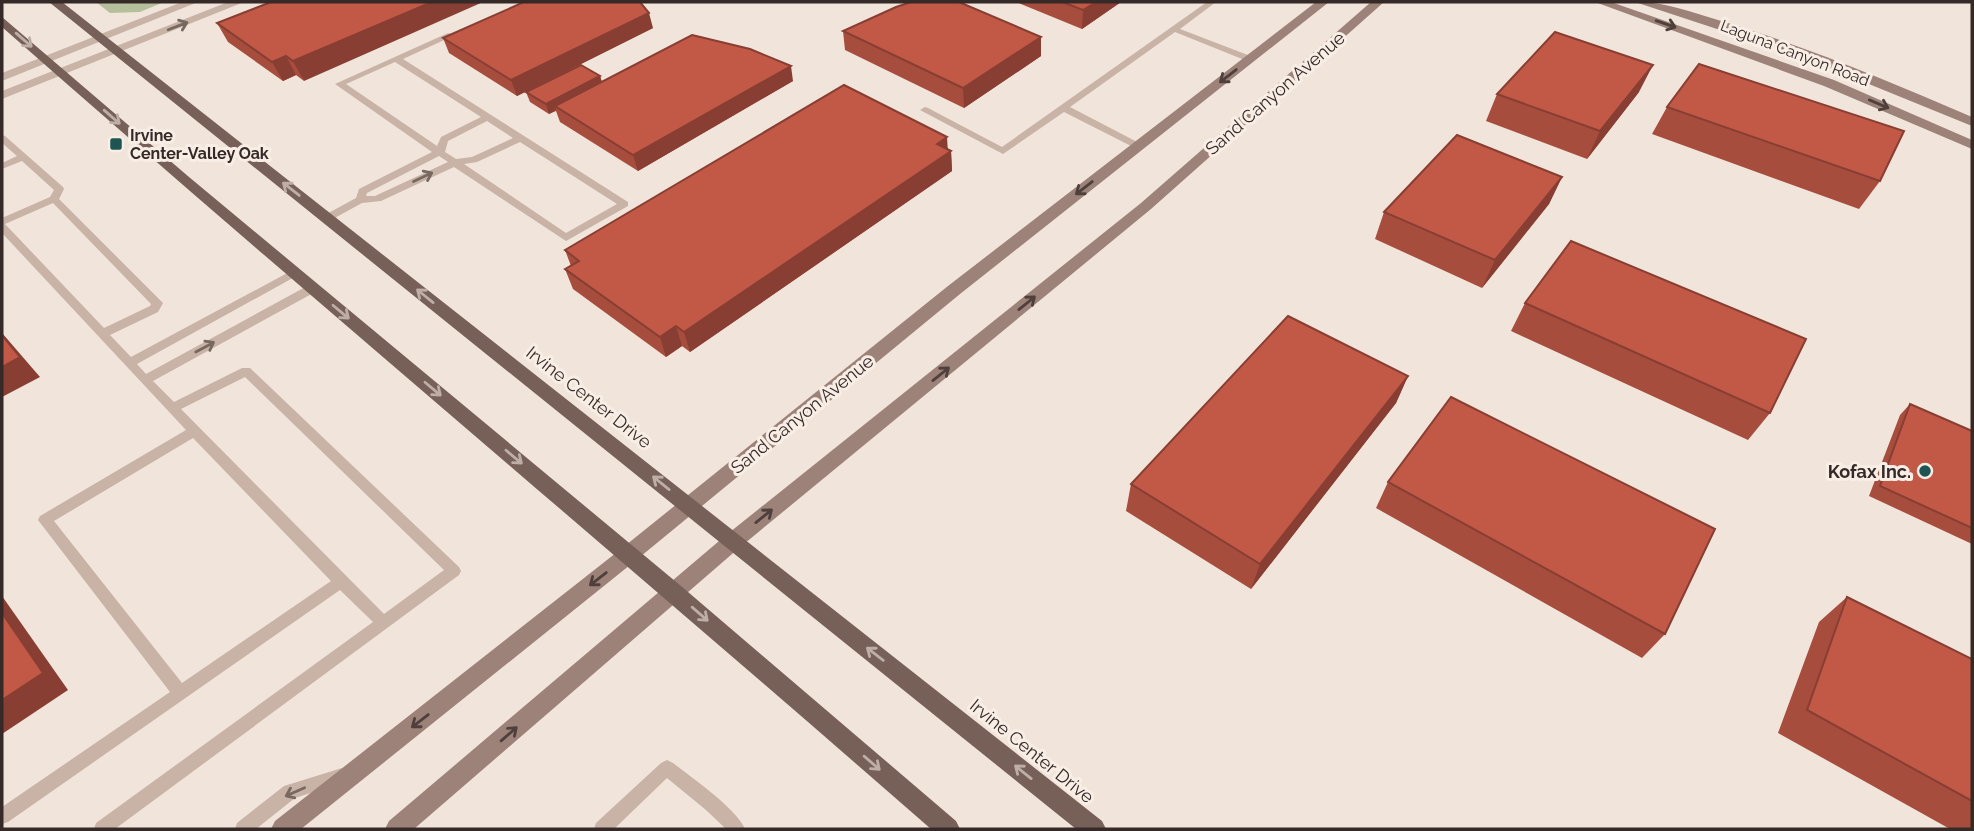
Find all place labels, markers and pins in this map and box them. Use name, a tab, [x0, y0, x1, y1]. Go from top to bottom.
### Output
place label: Irvine Center-Valley Oak	[130, 126, 269, 163]
marker: Irvine Center-Valley Oak	[108, 136, 124, 152]
place label: Kofax Inc.	[1828, 461, 1911, 482]
marker: Kofax Inc.	[1917, 463, 1933, 479]

